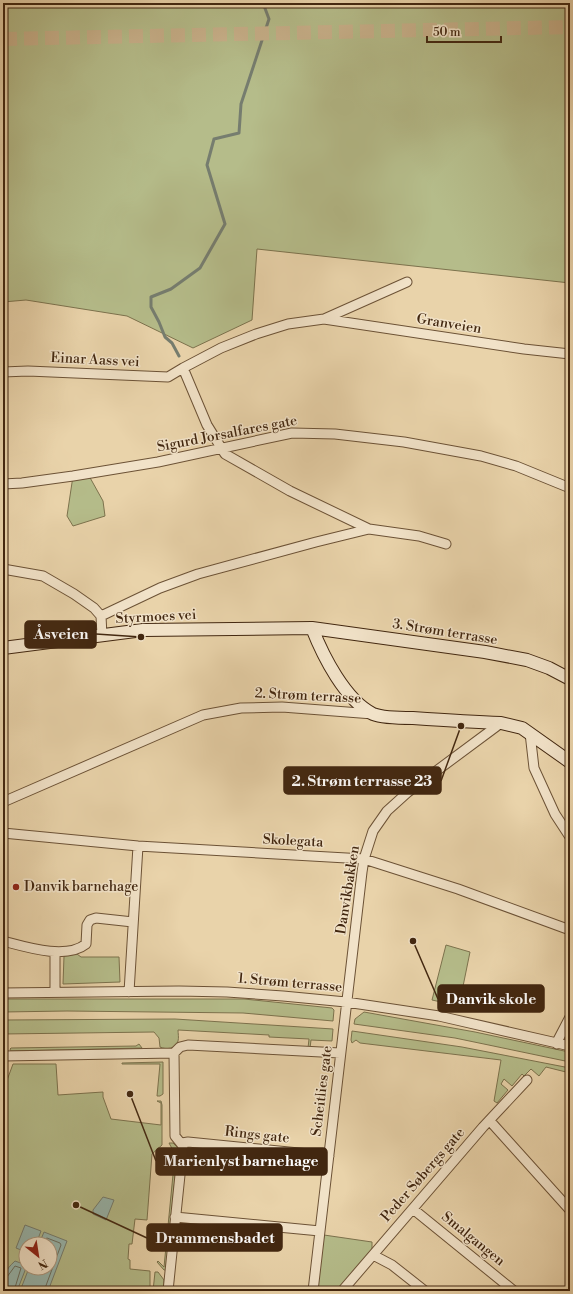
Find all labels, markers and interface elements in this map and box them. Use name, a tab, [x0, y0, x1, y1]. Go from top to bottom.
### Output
scale bar	[427, 18, 501, 44]
text: 50 m	[433, 25, 461, 40]
street label: Granveien	[415, 310, 483, 338]
street label: Einar Aass vei	[50, 349, 140, 371]
street label: Sigurd Jorsalfares gate	[155, 412, 299, 456]
street label: Styrmoes vei	[115, 606, 197, 628]
street label: 3. Strøm terrasse	[391, 615, 499, 649]
callout: Åsveien	[25, 621, 96, 648]
text: Åsveien	[33, 624, 89, 644]
street label: 2. Strøm terrasse	[254, 684, 362, 708]
callout: 2. Strøm terrasse 23	[284, 767, 441, 794]
text: 2. Strøm terrasse 23	[292, 772, 432, 791]
street label: Skolegata	[262, 830, 325, 852]
street label: Danvikbakken	[332, 843, 364, 936]
place label: Danvik barnehage	[24, 878, 138, 896]
marker: Danvik barnehage	[11, 882, 21, 892]
street label: 1. Strøm terrasse	[237, 969, 343, 997]
callout: Danvik skole	[438, 985, 544, 1012]
text: Danvik skole	[446, 990, 536, 1009]
street label: Scheitlies gate	[308, 1045, 336, 1137]
street label: Rings gate	[224, 1123, 290, 1147]
street label: Peder Søbergs gate	[377, 1124, 469, 1226]
callout: Marienlyst barnehage	[156, 1148, 327, 1175]
text: Marienlyst barnehage	[163, 1152, 319, 1171]
street label: Smalgangen	[438, 1208, 509, 1271]
callout: Drammensbadet	[147, 1224, 282, 1251]
text: Drammensbadet	[156, 1229, 275, 1248]
north arrow	[18, 1236, 58, 1276]
text: N	[35, 1256, 50, 1272]

